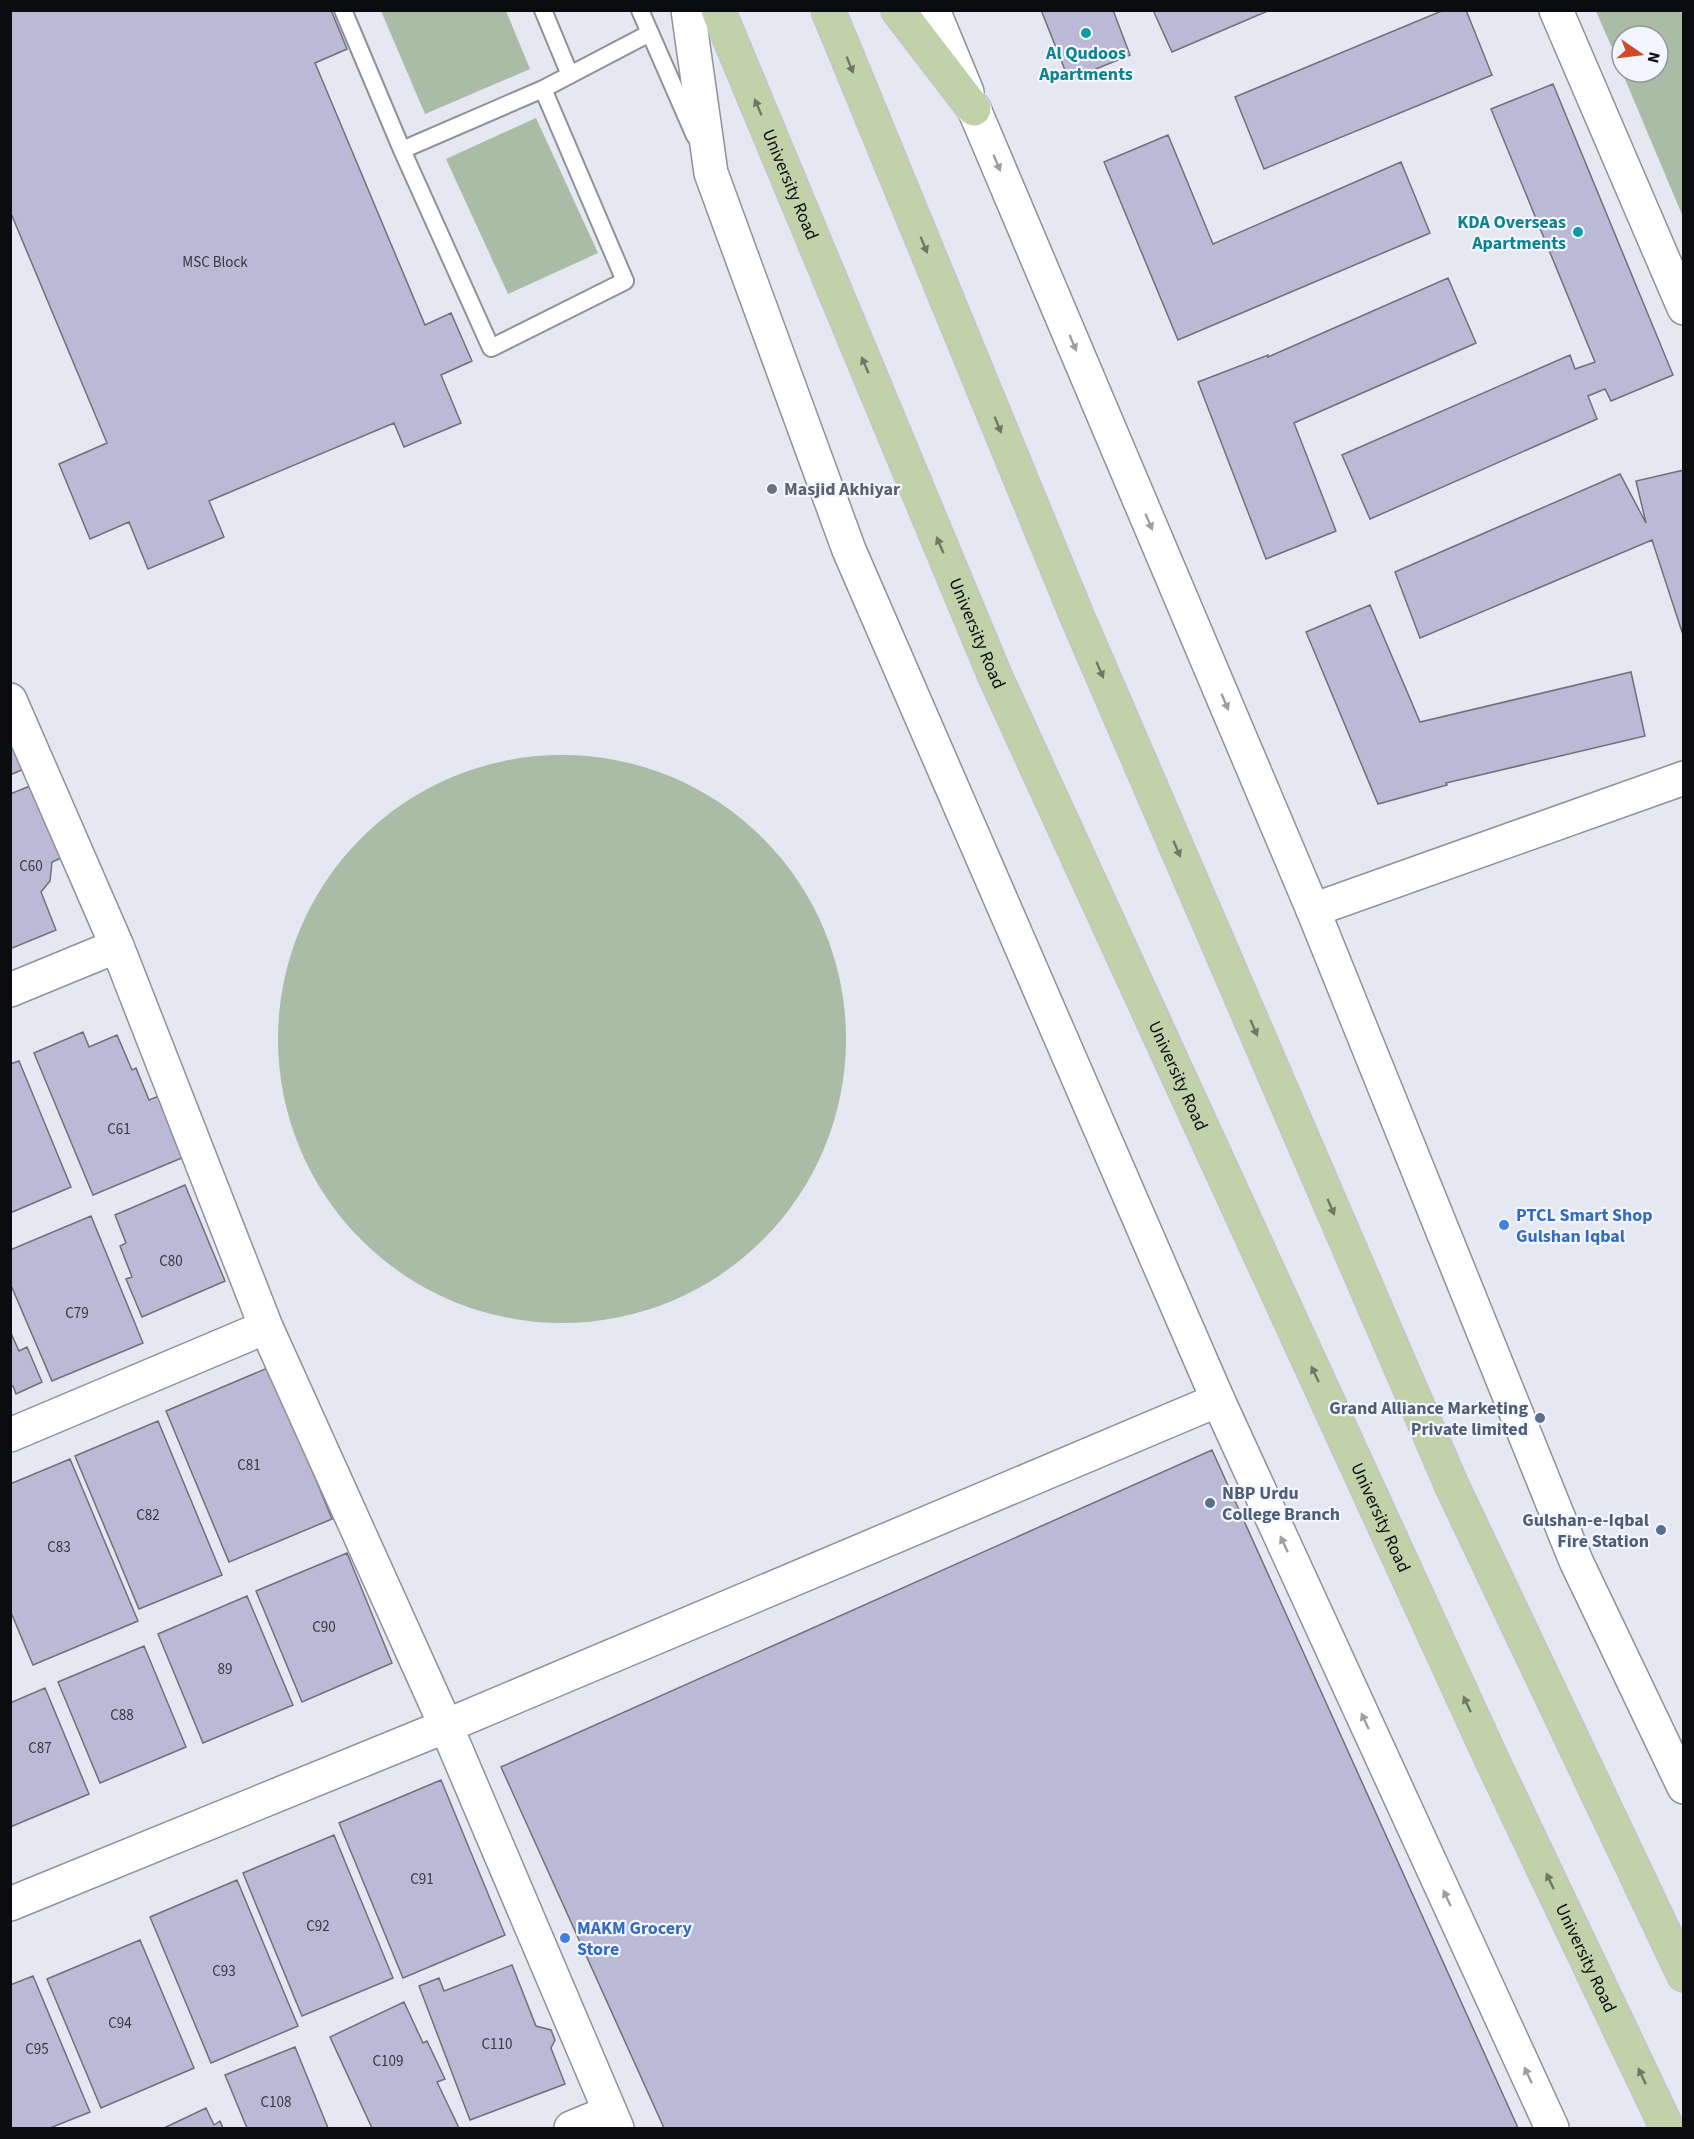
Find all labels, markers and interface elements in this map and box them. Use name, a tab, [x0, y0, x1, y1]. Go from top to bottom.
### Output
north arrow	[1610, 24, 1670, 84]
marker: Al Qudoos Apartments	[1079, 26, 1093, 40]
place label: Al Qudoos Apartments	[1038, 41, 1133, 87]
text: N	[1642, 50, 1666, 65]
one-way arrow	[845, 56, 855, 74]
one-way arrow	[753, 98, 762, 116]
street label: University Road	[756, 125, 825, 244]
one-way arrow	[993, 154, 1002, 172]
place label: KDA Overseas Apartments	[1457, 210, 1566, 256]
marker: KDA Overseas Apartments	[1571, 225, 1585, 239]
one-way arrow	[920, 236, 929, 254]
house number: MSC Block	[182, 252, 248, 273]
one-way arrow	[1068, 334, 1078, 352]
one-way arrow	[860, 355, 870, 373]
one-way arrow	[993, 417, 1003, 435]
place label: Masjid Akhiyar	[784, 477, 901, 502]
marker: Masjid Akhiyar	[765, 482, 779, 496]
one-way arrow	[1144, 514, 1154, 532]
one-way arrow	[935, 535, 945, 553]
street label: University Road	[943, 574, 1012, 693]
one-way arrow	[1095, 662, 1105, 680]
one-way arrow	[1220, 693, 1230, 711]
one-way arrow	[1172, 841, 1182, 859]
house number: C60	[19, 856, 43, 877]
street label: University Road	[1142, 1017, 1214, 1135]
one-way arrow	[1249, 1020, 1259, 1038]
house number: C61	[107, 1119, 131, 1140]
one-way arrow	[1327, 1199, 1336, 1216]
place label: PTCL Smart Shop Gulshan Iqbal	[1516, 1203, 1653, 1249]
marker: PTCL Smart Shop Gulshan Iqbal	[1497, 1218, 1511, 1232]
house number: C80	[159, 1251, 183, 1272]
house number: C79	[65, 1303, 89, 1324]
one-way arrow	[1311, 1366, 1320, 1383]
place label: Grand Alliance Marketing Private limited	[1329, 1396, 1528, 1442]
marker: Grand Alliance Marketing Private limited	[1533, 1411, 1547, 1425]
house number: C81	[237, 1455, 261, 1476]
street label: University Road	[1345, 1459, 1417, 1576]
place label: NBP Urdu College Branch	[1222, 1481, 1340, 1527]
marker: NBP Urdu College Branch	[1203, 1496, 1217, 1510]
house number: C82	[136, 1505, 160, 1526]
place label: Gulshan-e-Iqbal Fire Station	[1522, 1508, 1649, 1554]
marker: Gulshan-e-Iqbal Fire Station	[1654, 1523, 1668, 1537]
one-way arrow	[1280, 1535, 1289, 1552]
house number: C83	[47, 1537, 71, 1558]
house number: C90	[312, 1617, 336, 1638]
house number: 89	[218, 1659, 232, 1680]
one-way arrow	[1462, 1696, 1471, 1713]
house number: C88	[110, 1705, 134, 1726]
one-way arrow	[1361, 1712, 1370, 1729]
house number: C87	[28, 1738, 52, 1759]
house number: C91	[410, 1869, 434, 1890]
one-way arrow	[1545, 1872, 1554, 1889]
one-way arrow	[1442, 1890, 1451, 1907]
street label: University Road	[1549, 1899, 1623, 2017]
house number: C92	[306, 1916, 330, 1937]
place label: MAKM Grocery Store	[577, 1916, 692, 1962]
marker: MAKM Grocery Store	[558, 1931, 572, 1945]
house number: C93	[212, 1961, 236, 1982]
house number: C94	[108, 2013, 132, 2034]
house number: C110	[482, 2034, 512, 2055]
house number: C95	[25, 2039, 49, 2060]
house number: C109	[373, 2051, 403, 2072]
one-way arrow	[1523, 2066, 1533, 2084]
one-way arrow	[1638, 2067, 1647, 2084]
house number: C108	[261, 2092, 291, 2113]

